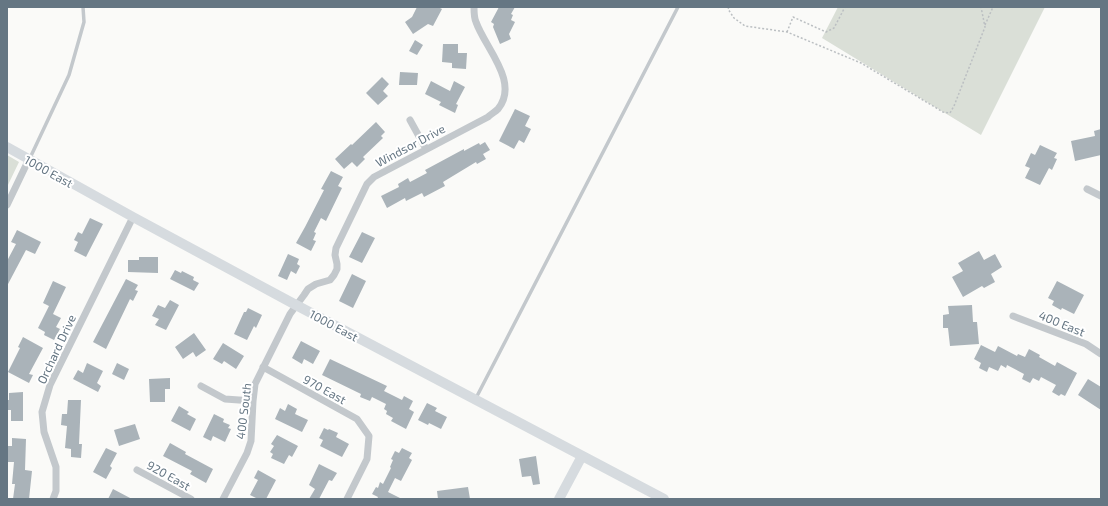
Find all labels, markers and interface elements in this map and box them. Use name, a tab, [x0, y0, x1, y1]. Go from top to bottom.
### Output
street label: Windsor Drive	[373, 121, 447, 169]
street label: 1000 East	[22, 152, 76, 190]
street label: 1000 East	[307, 306, 361, 344]
street label: 400 East	[1037, 307, 1088, 339]
street label: Orchard Drive	[34, 312, 78, 386]
street label: 970 East	[301, 372, 349, 407]
street label: 400 South	[233, 382, 253, 440]
street label: 920 East	[145, 457, 194, 493]

